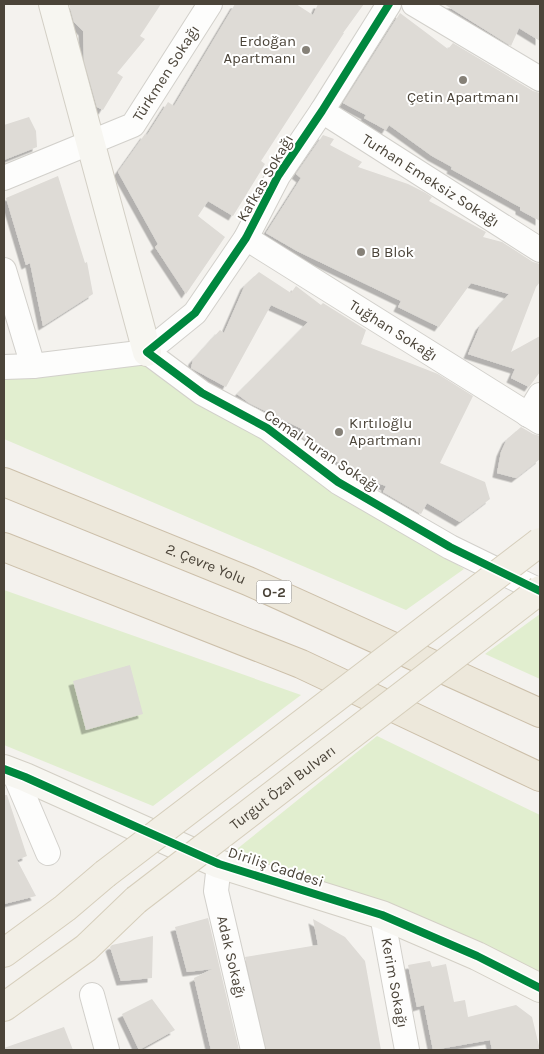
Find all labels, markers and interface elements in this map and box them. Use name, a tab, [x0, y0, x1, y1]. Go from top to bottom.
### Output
street label: Türkmen Sokağı	[129, 22, 203, 125]
place label: Erdoğan Apartmanı	[223, 32, 296, 67]
marker: Erdoğan Apartmanı	[300, 44, 312, 56]
marker: Çetin Apartmanı	[457, 74, 469, 86]
place label: Çetin Apartmanı	[407, 88, 519, 106]
street label: Turhan Emeksiz Sokağı	[359, 130, 503, 231]
street label: Kafkas Sokağı	[233, 131, 297, 225]
place label: B Blok	[371, 243, 414, 261]
marker: B Blok	[355, 246, 367, 258]
street label: Tuğhan Sokağı	[346, 296, 441, 365]
street label: Cemal Turan Sokağı	[261, 406, 383, 496]
place label: Kırtıloğlu Apartmanı	[349, 414, 422, 449]
marker: Kırtıloğlu Apartmanı	[333, 426, 345, 438]
street label: 2. Çevre Yolu	[163, 540, 249, 588]
road number: O-2	[256, 580, 292, 604]
street label: Turgut Özal Bulvarı	[226, 741, 339, 834]
street label: Diriliş Caddesi	[226, 843, 326, 891]
street label: Adak Sokağı	[213, 914, 250, 1000]
street label: Kerim Sokağı	[377, 936, 412, 1029]

